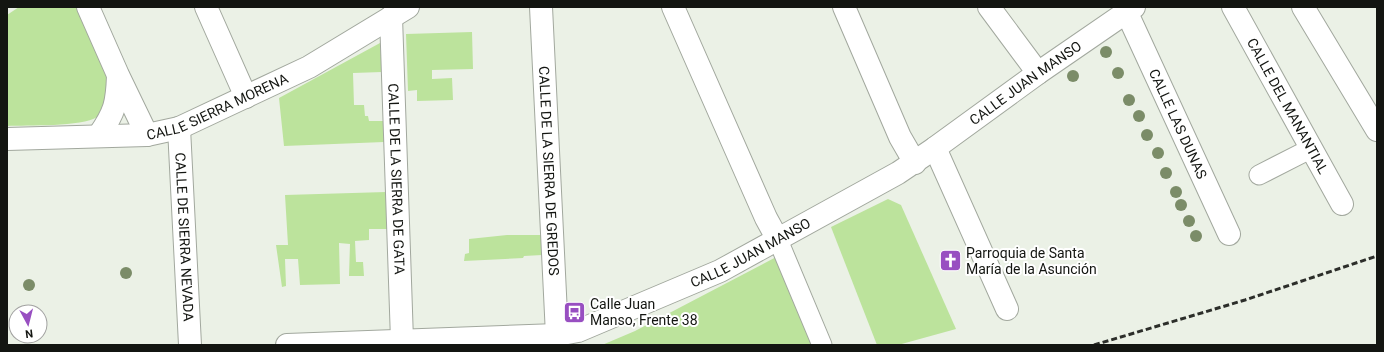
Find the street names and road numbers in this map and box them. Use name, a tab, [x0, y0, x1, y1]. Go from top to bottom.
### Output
street label: CALLE DEL MANANTIAL	[1244, 35, 1332, 177]
street label: CALLE JUAN MANSO	[966, 38, 1084, 128]
street label: CALLE DE LA SIERRA DE GREDOS	[536, 66, 562, 276]
street label: CALLE LAS DUNAS	[1146, 66, 1210, 181]
street label: CALLE SIERRA MORENA	[145, 70, 291, 143]
street label: CALLE DE LA SIERRA DE GATA	[385, 83, 408, 275]
street label: CALLE DE SIERRA NEVADA	[172, 152, 197, 322]
street label: CALLE JUAN MANSO	[688, 215, 813, 291]

